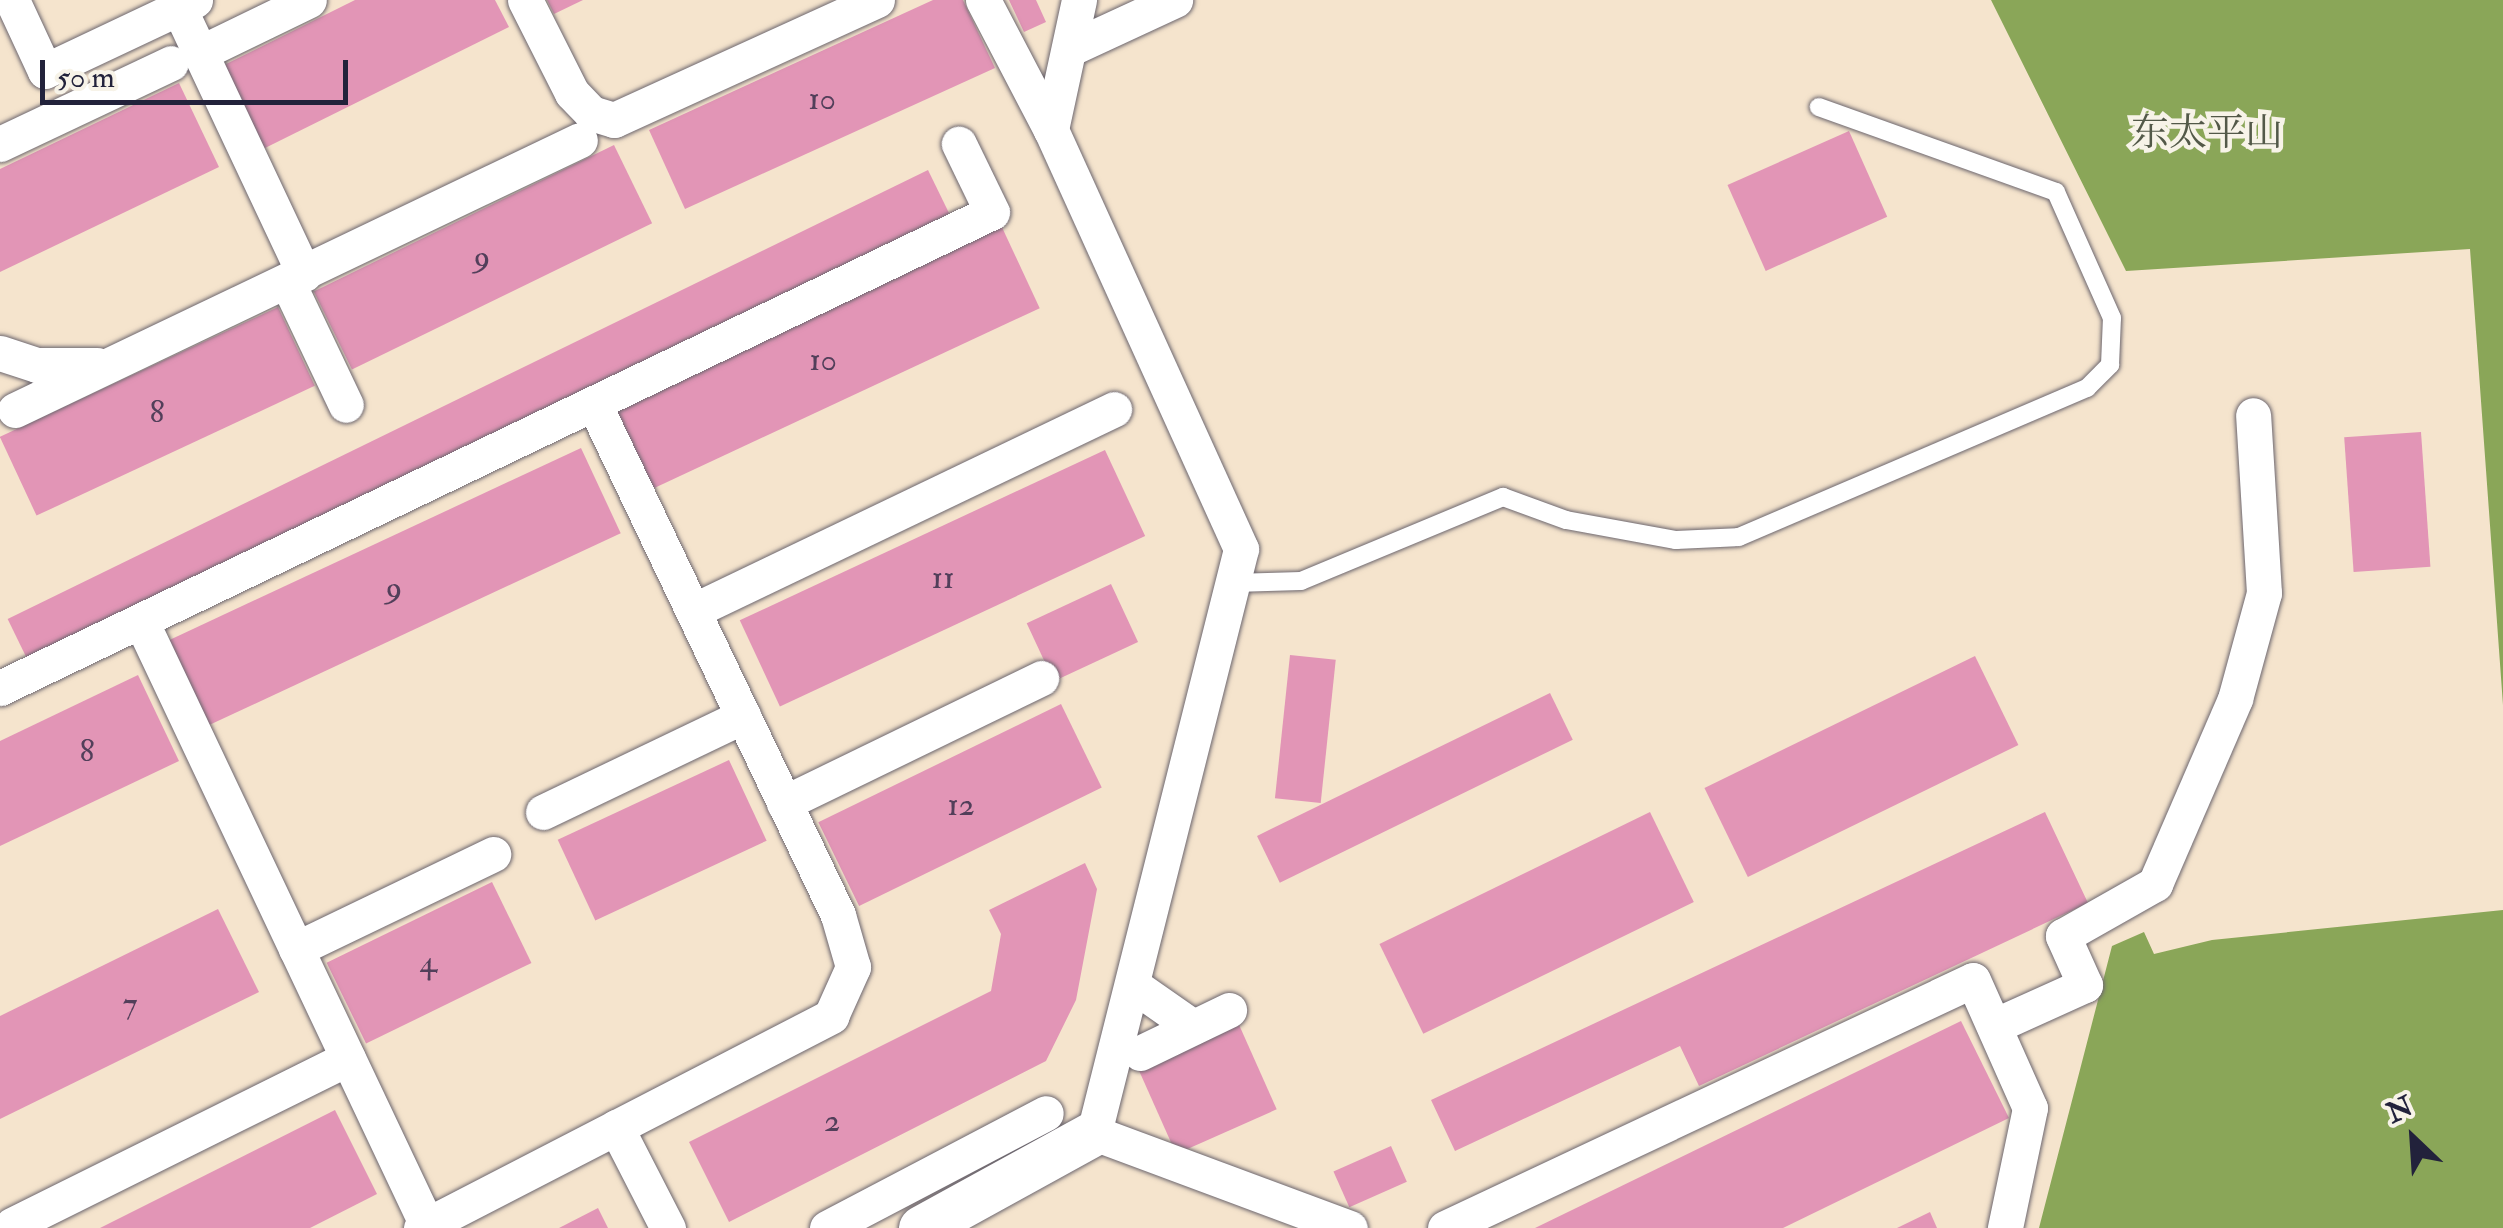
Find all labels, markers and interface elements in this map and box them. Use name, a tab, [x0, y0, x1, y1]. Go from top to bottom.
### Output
scale bar	[45, 40, 352, 102]
text: 50 m	[57, 59, 115, 96]
house number: 10	[808, 80, 836, 118]
park label: 东太平山	[2131, 111, 2283, 157]
house number: 9	[474, 238, 490, 276]
house number: 10	[809, 341, 837, 379]
house number: 8	[149, 393, 165, 431]
house number: 11	[932, 559, 954, 597]
house number: 9	[386, 569, 402, 607]
house number: 8	[79, 732, 95, 770]
house number: 12	[947, 786, 975, 824]
house number: 4	[419, 943, 437, 981]
house number: 7	[123, 985, 137, 1023]
north arrow	[2363, 1088, 2463, 1188]
text: N	[2381, 1089, 2419, 1132]
house number: 2	[824, 1102, 840, 1140]

